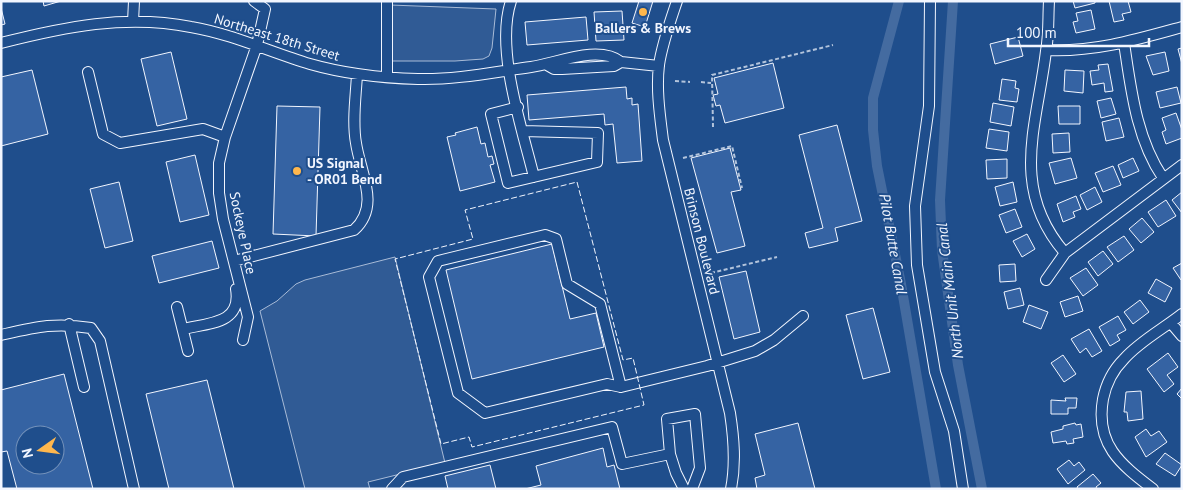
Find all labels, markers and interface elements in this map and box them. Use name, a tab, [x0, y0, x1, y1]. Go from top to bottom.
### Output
marker: Ballers & Brews	[637, 6, 649, 18]
street label: Northeast 18th Street	[212, 9, 342, 65]
scale bar	[1008, 15, 1149, 47]
place label: Ballers & Brews	[595, 19, 691, 37]
text: 100 m	[1016, 23, 1057, 42]
place label: US Signal - OR01 Bend	[307, 154, 382, 188]
marker: US Signal - OR01 Bend	[291, 165, 303, 177]
street label: Brinson Boulevard	[680, 186, 724, 296]
street label: Sockeye Place	[225, 190, 261, 276]
water label: Pilot Butte Canal	[875, 192, 912, 296]
water label: North Unit Main Canal	[932, 222, 967, 360]
north arrow	[15, 425, 65, 475]
text: N	[18, 447, 37, 460]

